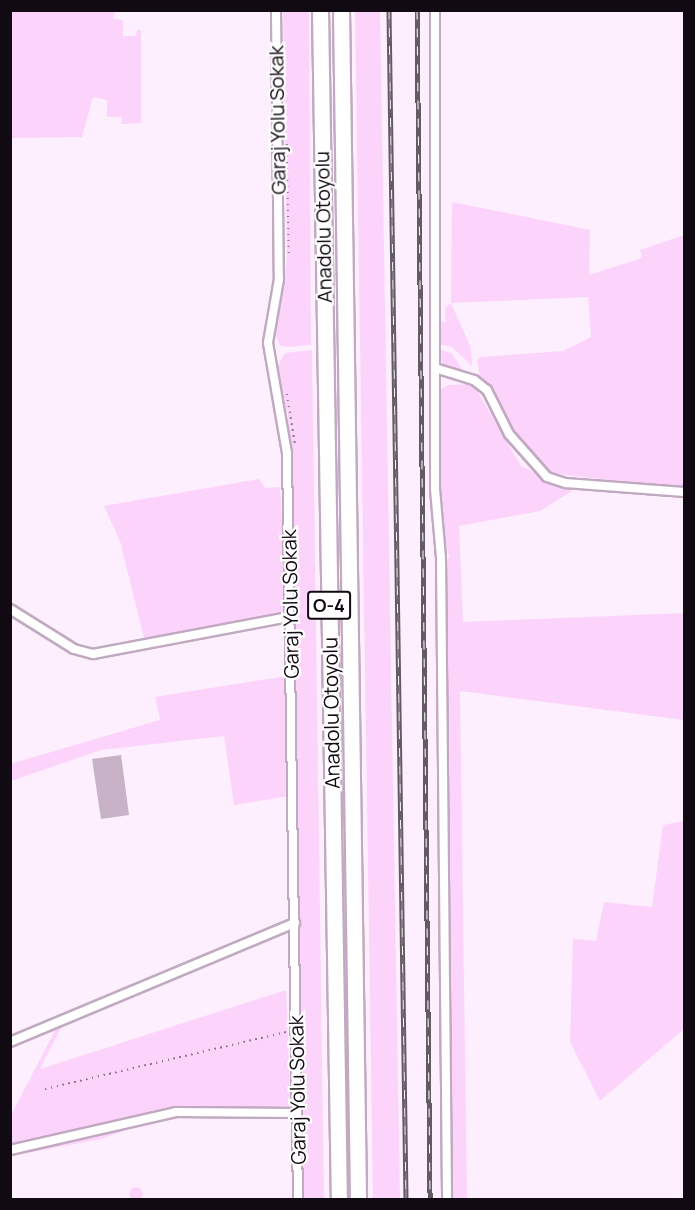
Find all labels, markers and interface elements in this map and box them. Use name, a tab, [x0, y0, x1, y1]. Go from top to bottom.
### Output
street label: Garaj Yolu Sokak	[264, 45, 290, 195]
street label: Anadolu Otoyolu	[310, 151, 336, 303]
street label: Garaj Yolu Sokak	[277, 529, 303, 679]
road number: O-4	[306, 590, 352, 620]
street label: Anadolu Otoyolu	[318, 637, 344, 789]
street label: Garaj Yolu Sokak	[284, 1015, 310, 1165]

